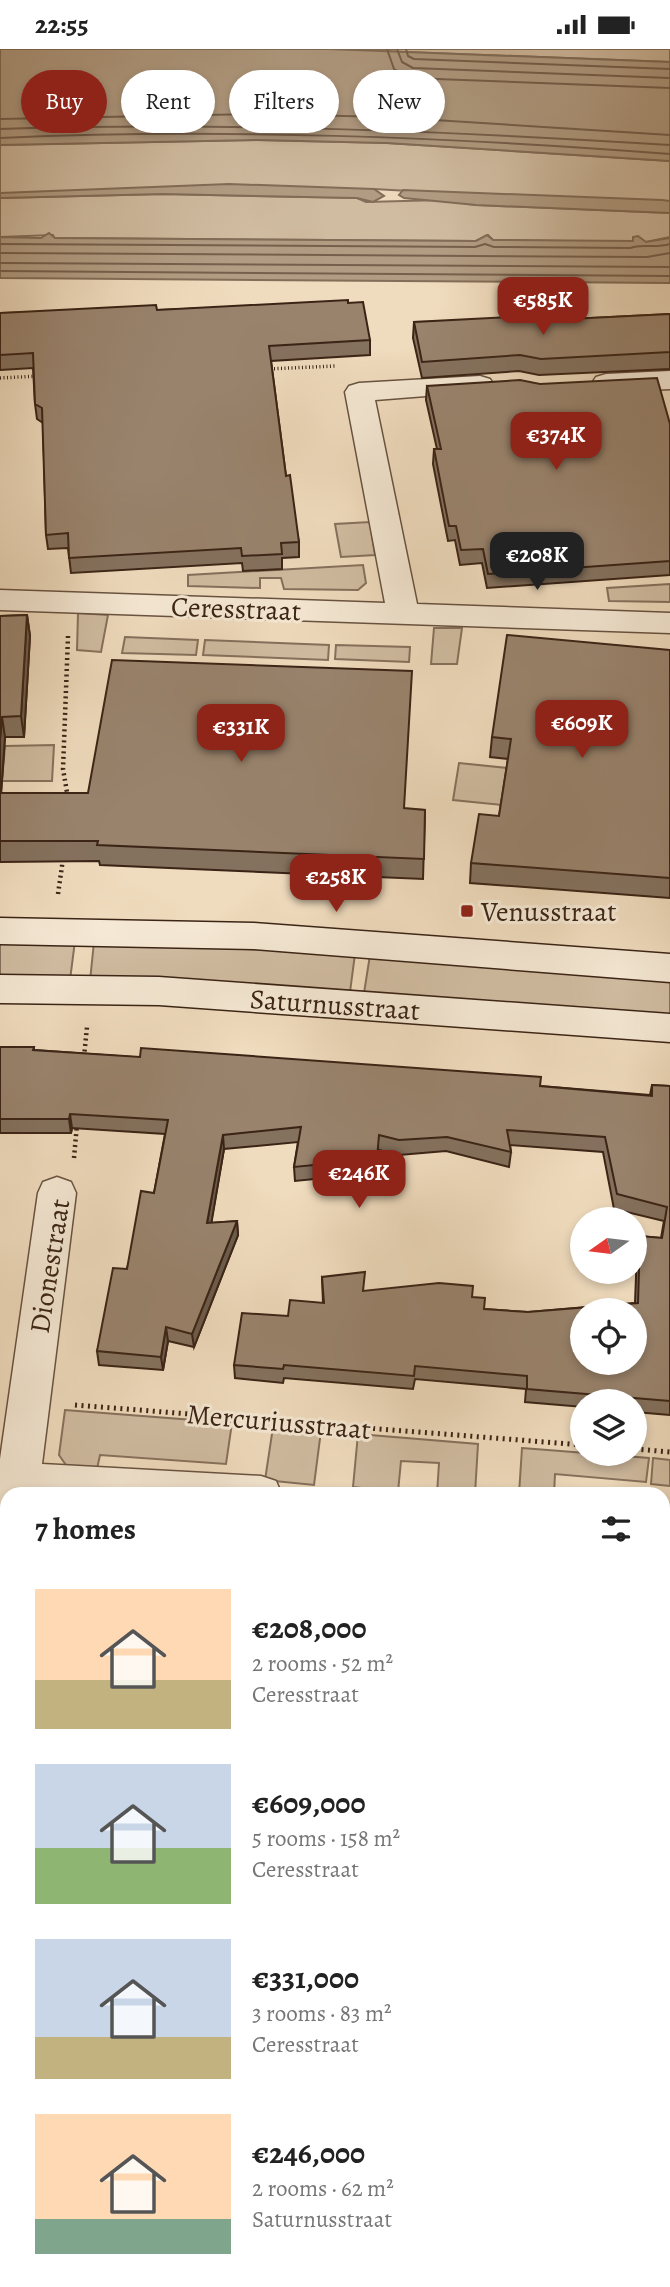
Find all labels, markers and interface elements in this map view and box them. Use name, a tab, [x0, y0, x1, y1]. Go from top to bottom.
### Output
text: 22:55	[35, 7, 89, 42]
chip: Buy	[21, 70, 107, 133]
chip: Rent	[121, 70, 215, 133]
chip: Filters	[229, 70, 339, 133]
chip: New	[353, 70, 445, 133]
pin: €585K	[494, 278, 592, 337]
text: €585K	[514, 284, 573, 315]
pin: €374K	[507, 413, 605, 472]
text: €374K	[527, 419, 585, 450]
pin: €208K	[488, 533, 586, 592]
text: €208K	[506, 539, 568, 570]
street label: Ceresstraat	[170, 588, 302, 630]
pin: €609K	[533, 701, 631, 760]
pin: €331K	[192, 705, 290, 764]
text: €609K	[551, 707, 613, 738]
text: €331K	[213, 711, 269, 742]
pin: €258K	[287, 855, 385, 914]
text: €258K	[306, 861, 366, 892]
place label: Venusstraat	[480, 893, 617, 931]
marker: Venusstraat	[459, 903, 475, 919]
street label: Saturnusstraat	[249, 980, 421, 1030]
pin: €246K	[310, 1151, 408, 1210]
text: €246K	[329, 1157, 389, 1188]
street label: Dionestraat	[21, 1196, 79, 1336]
north arrow	[570, 1207, 648, 1285]
map controls	[570, 1207, 647, 1466]
button: locate	[570, 1298, 647, 1375]
button: layers	[570, 1389, 647, 1466]
street label: Mercuriusstraat	[185, 1395, 372, 1449]
text: 7 homes	[35, 1509, 136, 1549]
icon: filters	[597, 1510, 635, 1548]
text: €208,000	[252, 1608, 367, 1648]
icon: home	[91, 1617, 175, 1701]
text: 2 rooms · 52 m²	[252, 1648, 393, 1679]
text: Ceresstraat	[252, 1679, 359, 1710]
text: €609,000	[252, 1783, 366, 1823]
icon: home	[91, 1792, 175, 1876]
text: 5 rooms · 158 m²	[252, 1823, 400, 1854]
text: Ceresstraat	[252, 1854, 359, 1885]
text: €331,000	[252, 1958, 359, 1998]
icon: home	[91, 1967, 175, 2051]
text: 3 rooms · 83 m²	[252, 1998, 392, 2029]
text: Ceresstraat	[252, 2029, 359, 2060]
text: €246,000	[252, 2133, 365, 2173]
icon: home	[91, 2142, 175, 2226]
text: 2 rooms · 62 m²	[252, 2173, 394, 2204]
text: Saturnusstraat	[252, 2204, 392, 2235]

